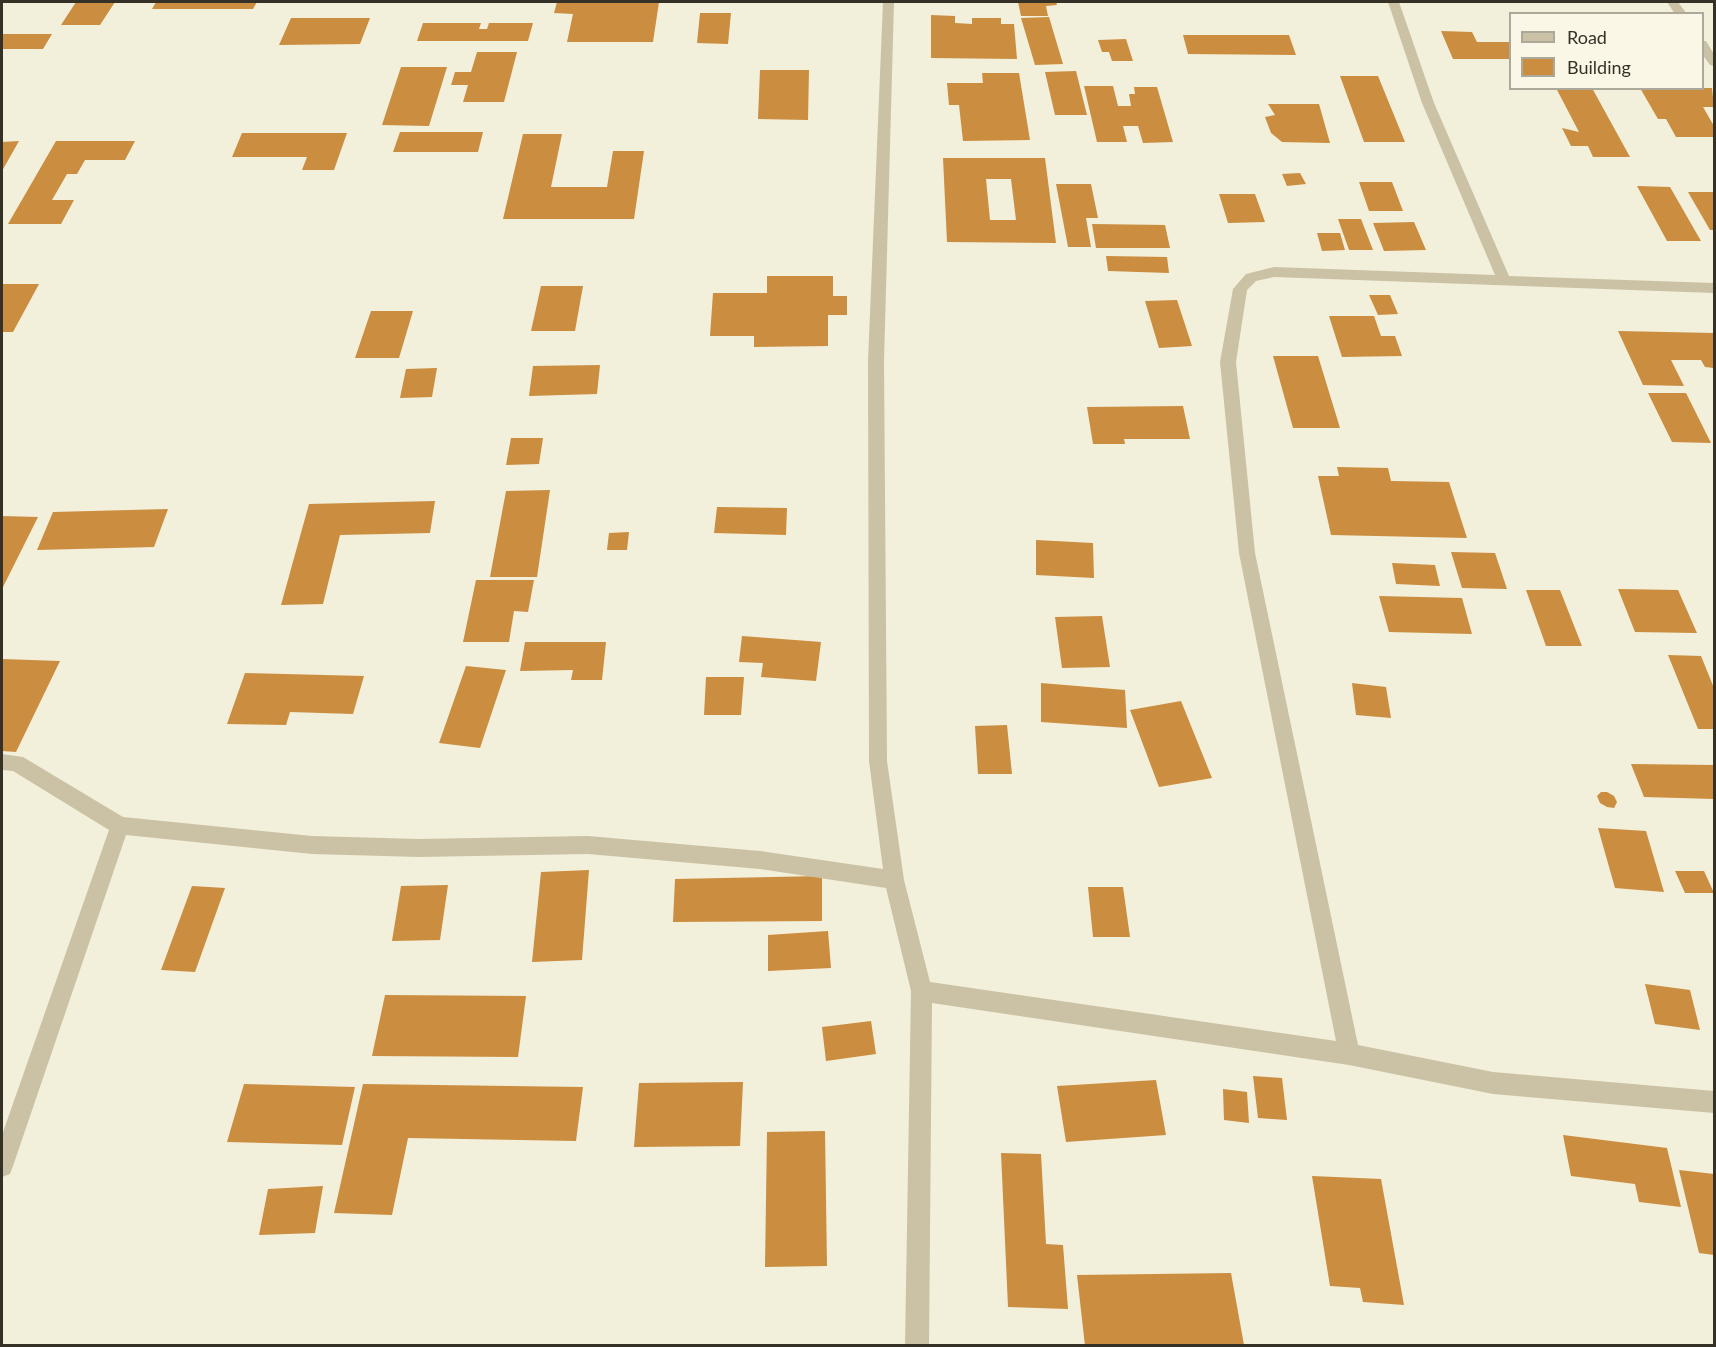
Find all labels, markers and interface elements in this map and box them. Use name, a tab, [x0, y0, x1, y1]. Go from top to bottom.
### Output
legend	[1509, 12, 1704, 90]
text: Road	[1567, 26, 1607, 48]
text: Building	[1567, 56, 1631, 78]

